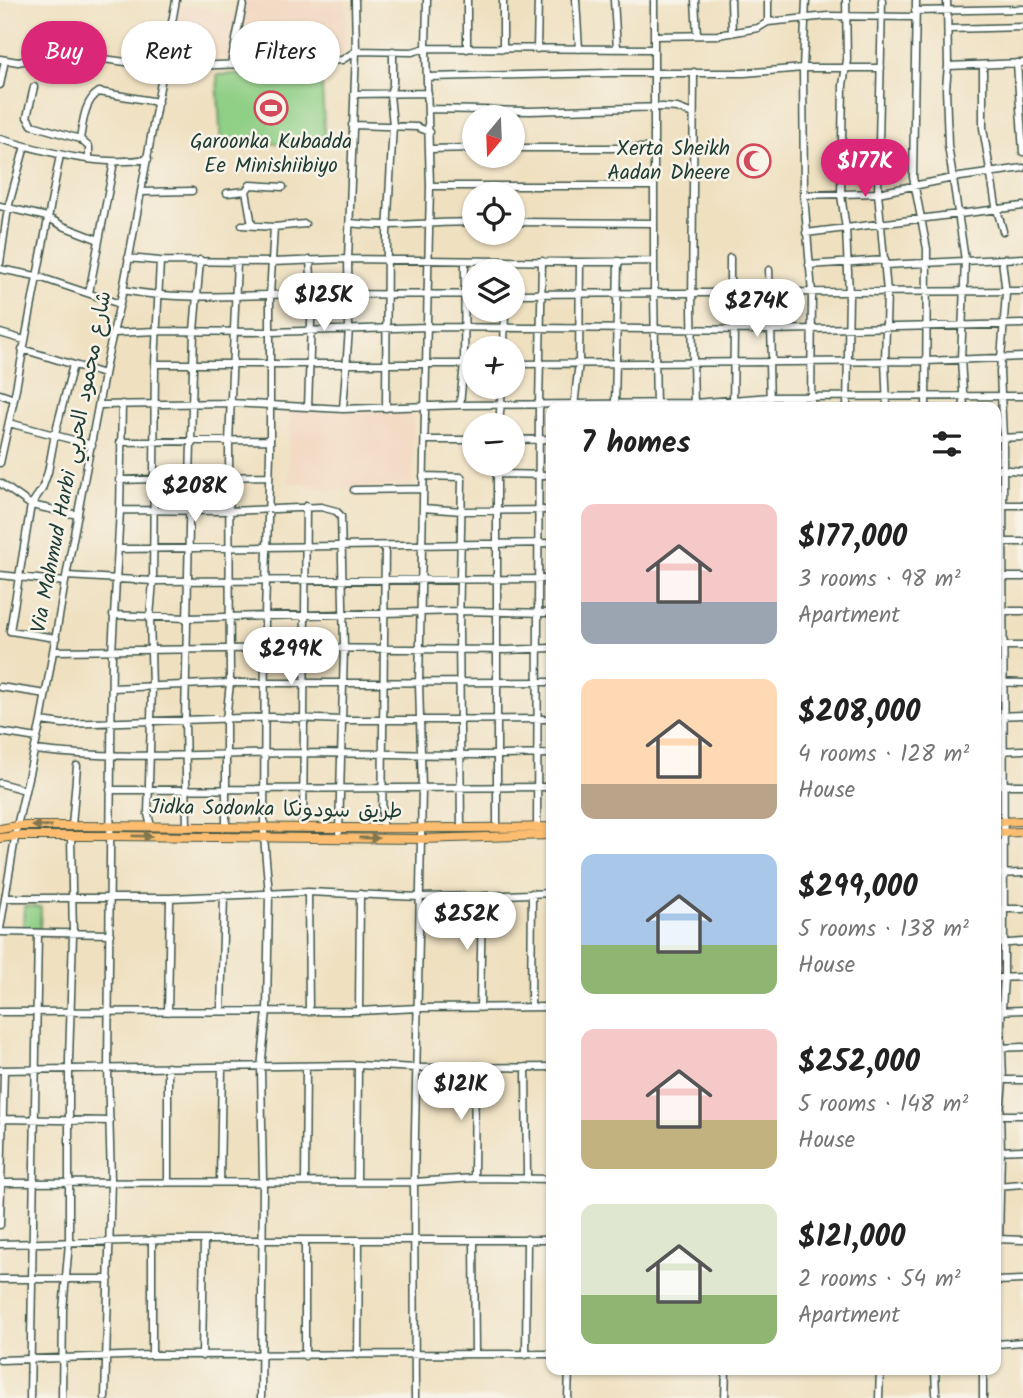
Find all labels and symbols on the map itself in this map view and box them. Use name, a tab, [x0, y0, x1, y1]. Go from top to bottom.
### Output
sports icon: Garoonka Kubadda Ee Minishiibiyo	[252, 89, 290, 127]
north arrow	[462, 105, 525, 168]
place label: Garoonka Kubadda Ee Minishiibiyo	[190, 126, 352, 183]
place label: Xerta Sheikh Aadan Dheere	[607, 133, 731, 190]
pin: $177K	[816, 140, 914, 199]
mosque icon: Xerta Sheikh Aadan Dheere	[735, 142, 773, 180]
pin: $125K	[275, 274, 373, 333]
pin: $274K	[708, 280, 806, 339]
street label: Via Mahmud Harbi شارع محمود الحربي	[23, 288, 122, 636]
pin: $208K	[146, 464, 244, 524]
pin: $299K	[242, 628, 340, 687]
street label: Jidka Sodonka طريق سودونكا	[149, 791, 403, 829]
one-way arrow	[31, 820, 53, 832]
one-way arrow	[131, 830, 153, 842]
one-way arrow	[358, 832, 380, 844]
pin: $252K	[418, 892, 516, 952]
pin: $121K	[412, 1062, 510, 1122]

